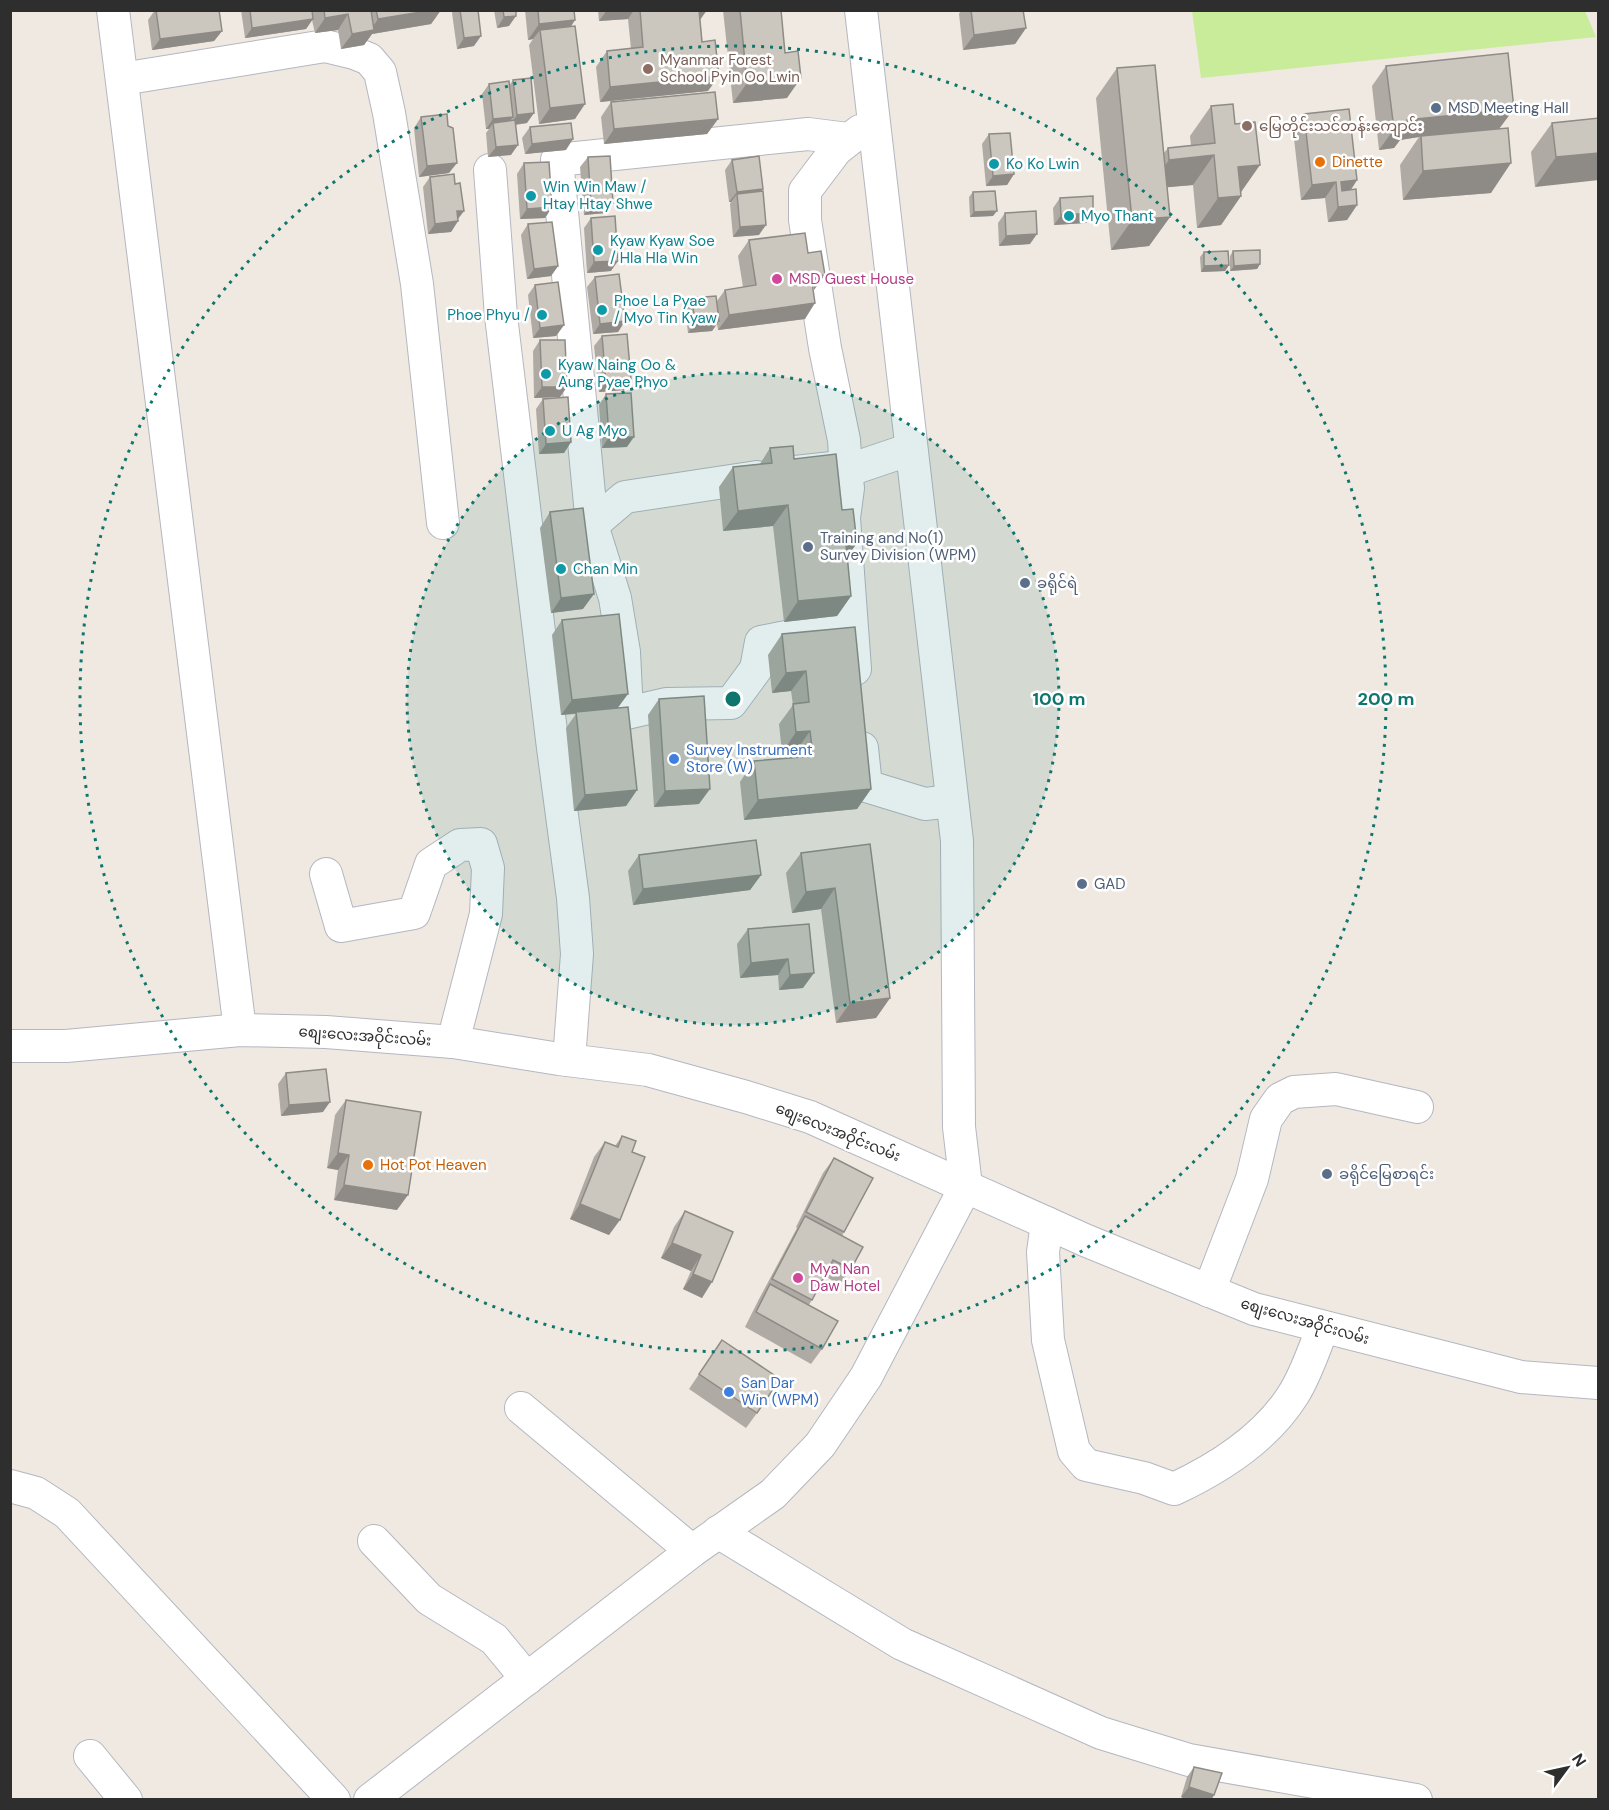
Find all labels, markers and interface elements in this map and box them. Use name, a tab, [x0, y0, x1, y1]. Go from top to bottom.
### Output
place label: Myanmar Forest School Pyin Oo Lwin	[660, 50, 800, 87]
marker: Myanmar Forest School Pyin Oo Lwin	[641, 62, 655, 76]
place label: MSD Meeting Hall	[1448, 98, 1569, 118]
marker: MSD Meeting Hall	[1429, 101, 1443, 115]
place label: မြေတိုင်းသင်တန်းကျောင်း	[1259, 116, 1423, 138]
marker: မြေတိုင်းသင်တန်းကျောင်း	[1240, 119, 1254, 133]
place label: Dinette	[1332, 152, 1383, 172]
place label: Ko Ko Lwin	[1006, 154, 1079, 174]
marker: Dinette	[1313, 155, 1327, 169]
marker: Ko Ko Lwin	[987, 157, 1001, 171]
place label: Win Win Maw / Htay Htay Shwe	[543, 177, 653, 214]
marker: Win Win Maw / Htay Htay Shwe	[524, 189, 538, 203]
place label: Myo Thant	[1081, 206, 1154, 226]
marker: Myo Thant	[1062, 209, 1076, 223]
place label: Kyaw Kyaw Soe / Hla Hla Win	[610, 231, 715, 268]
marker: Kyaw Kyaw Soe / Hla Hla Win	[591, 243, 605, 257]
place label: MSD Guest House	[789, 269, 914, 289]
marker: MSD Guest House	[770, 272, 784, 286]
place label: Phoe La Pyae / Myo Tin Kyaw	[614, 291, 718, 328]
marker: Phoe La Pyae / Myo Tin Kyaw	[595, 303, 609, 317]
place label: Phoe Phyu /	[447, 305, 530, 325]
marker: Phoe Phyu /	[535, 308, 549, 322]
place label: Kyaw Naing Oo & Aung Pyae Phyo	[558, 355, 676, 392]
marker: Kyaw Naing Oo & Aung Pyae Phyo	[539, 367, 553, 381]
place label: U Ag Myo	[562, 421, 627, 441]
marker: U Ag Myo	[543, 424, 557, 438]
place label: Training and No(1) Survey Division (WPM)	[820, 528, 976, 565]
marker: Training and No(1) Survey Division (WPM)	[801, 540, 815, 554]
place label: Chan Min	[573, 559, 638, 579]
marker: Chan Min	[554, 562, 568, 576]
place label: ခရိုင်ရဲ	[1037, 573, 1078, 595]
marker: ခရိုင်ရဲ	[1018, 576, 1032, 590]
text: 100 m	[1032, 687, 1086, 711]
text: 200 m	[1358, 687, 1414, 711]
centre of rings	[723, 689, 743, 709]
place label: Survey Instrument Store (W)	[686, 740, 813, 777]
marker: Survey Instrument Store (W)	[667, 752, 681, 766]
place label: GAD	[1094, 874, 1126, 894]
marker: GAD	[1075, 877, 1089, 891]
street label: စျေးလေးအဝိုင်းလမ်း	[298, 1021, 432, 1053]
street label: စျေးလေးအဝိုင်းလမ်း	[772, 1098, 903, 1168]
place label: Hot Pot Heaven	[380, 1155, 487, 1175]
marker: Hot Pot Heaven	[361, 1158, 375, 1172]
place label: ခရိုင်မြေစာရင်း	[1339, 1164, 1434, 1186]
marker: ခရိုင်မြေစာရင်း	[1320, 1167, 1334, 1181]
place label: Mya Nan Daw Hotel	[810, 1259, 880, 1296]
marker: Mya Nan Daw Hotel	[791, 1271, 805, 1285]
street label: စျေးလေးအဝိုင်းလမ်း	[1238, 1293, 1372, 1351]
place label: San Dar Win (WPM)	[741, 1373, 819, 1410]
marker: San Dar Win (WPM)	[722, 1385, 736, 1399]
north arrow	[1537, 1738, 1597, 1798]
text: N	[1567, 1749, 1591, 1771]

